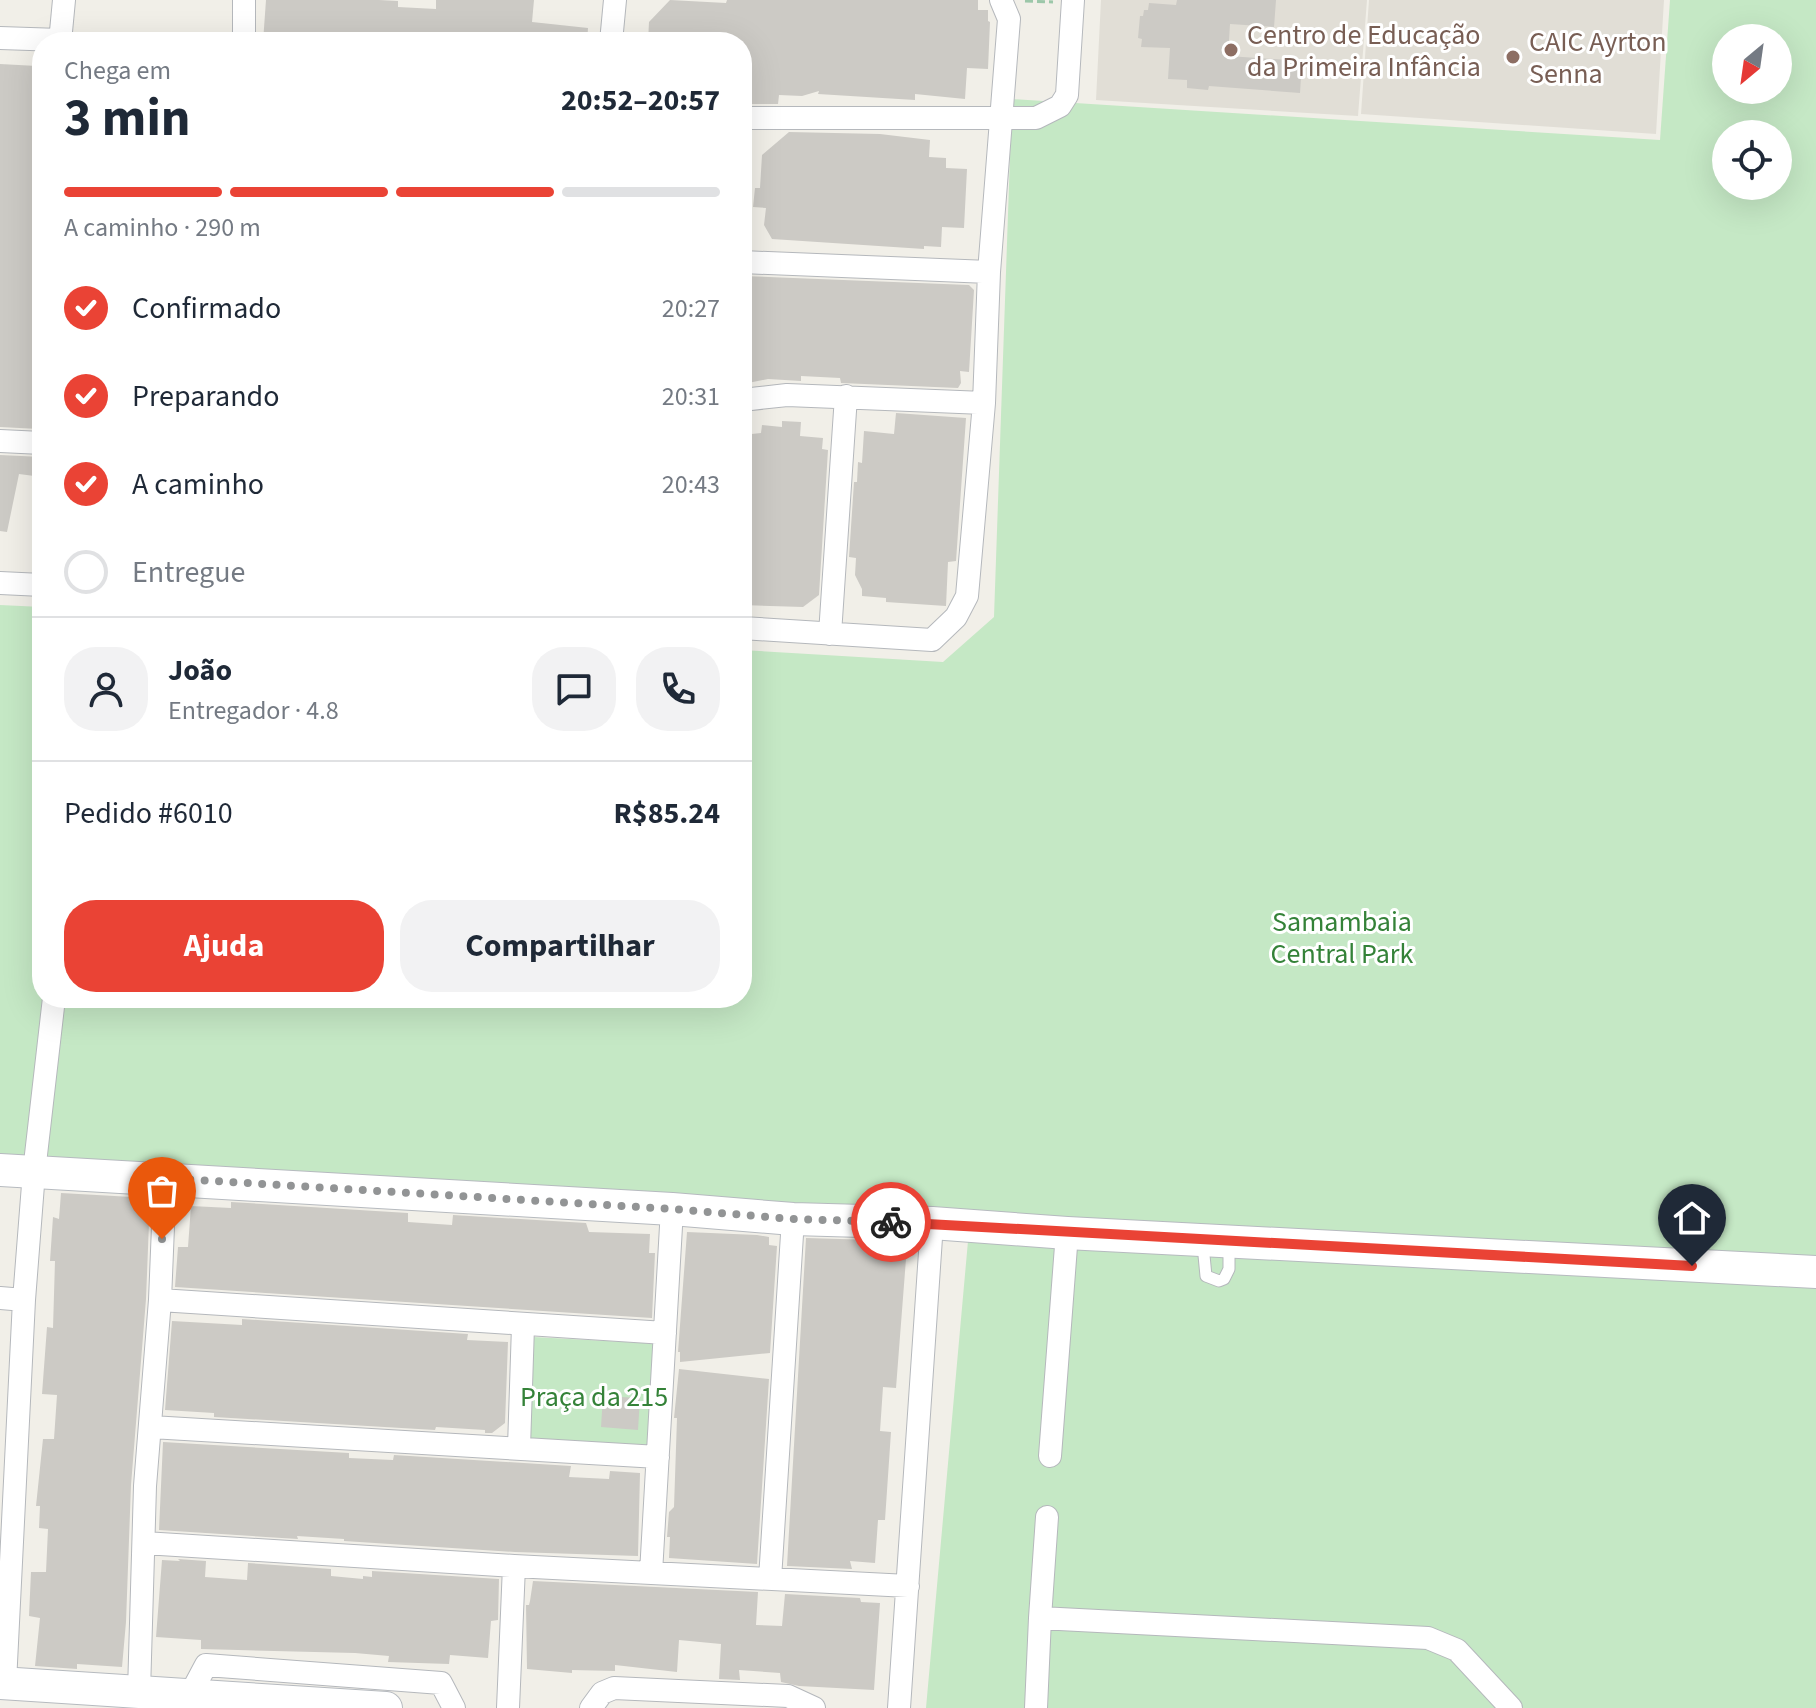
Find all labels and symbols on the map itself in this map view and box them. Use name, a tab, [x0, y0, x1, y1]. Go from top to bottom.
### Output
place label: Centro de Educação da Primeira Infância	[1247, 15, 1481, 87]
place label: CAIC Ayrton Senna	[1529, 22, 1667, 94]
north arrow	[1712, 24, 1792, 104]
marker: Centro de Educação da Primeira Infância	[1222, 41, 1240, 59]
marker: CAIC Ayrton Senna	[1504, 48, 1522, 66]
park label: Samambaia Central Park	[1271, 902, 1414, 974]
pin	[128, 1157, 196, 1239]
courier	[851, 1182, 931, 1262]
pin	[1658, 1184, 1726, 1266]
park label: Praça da 215	[520, 1377, 668, 1417]

